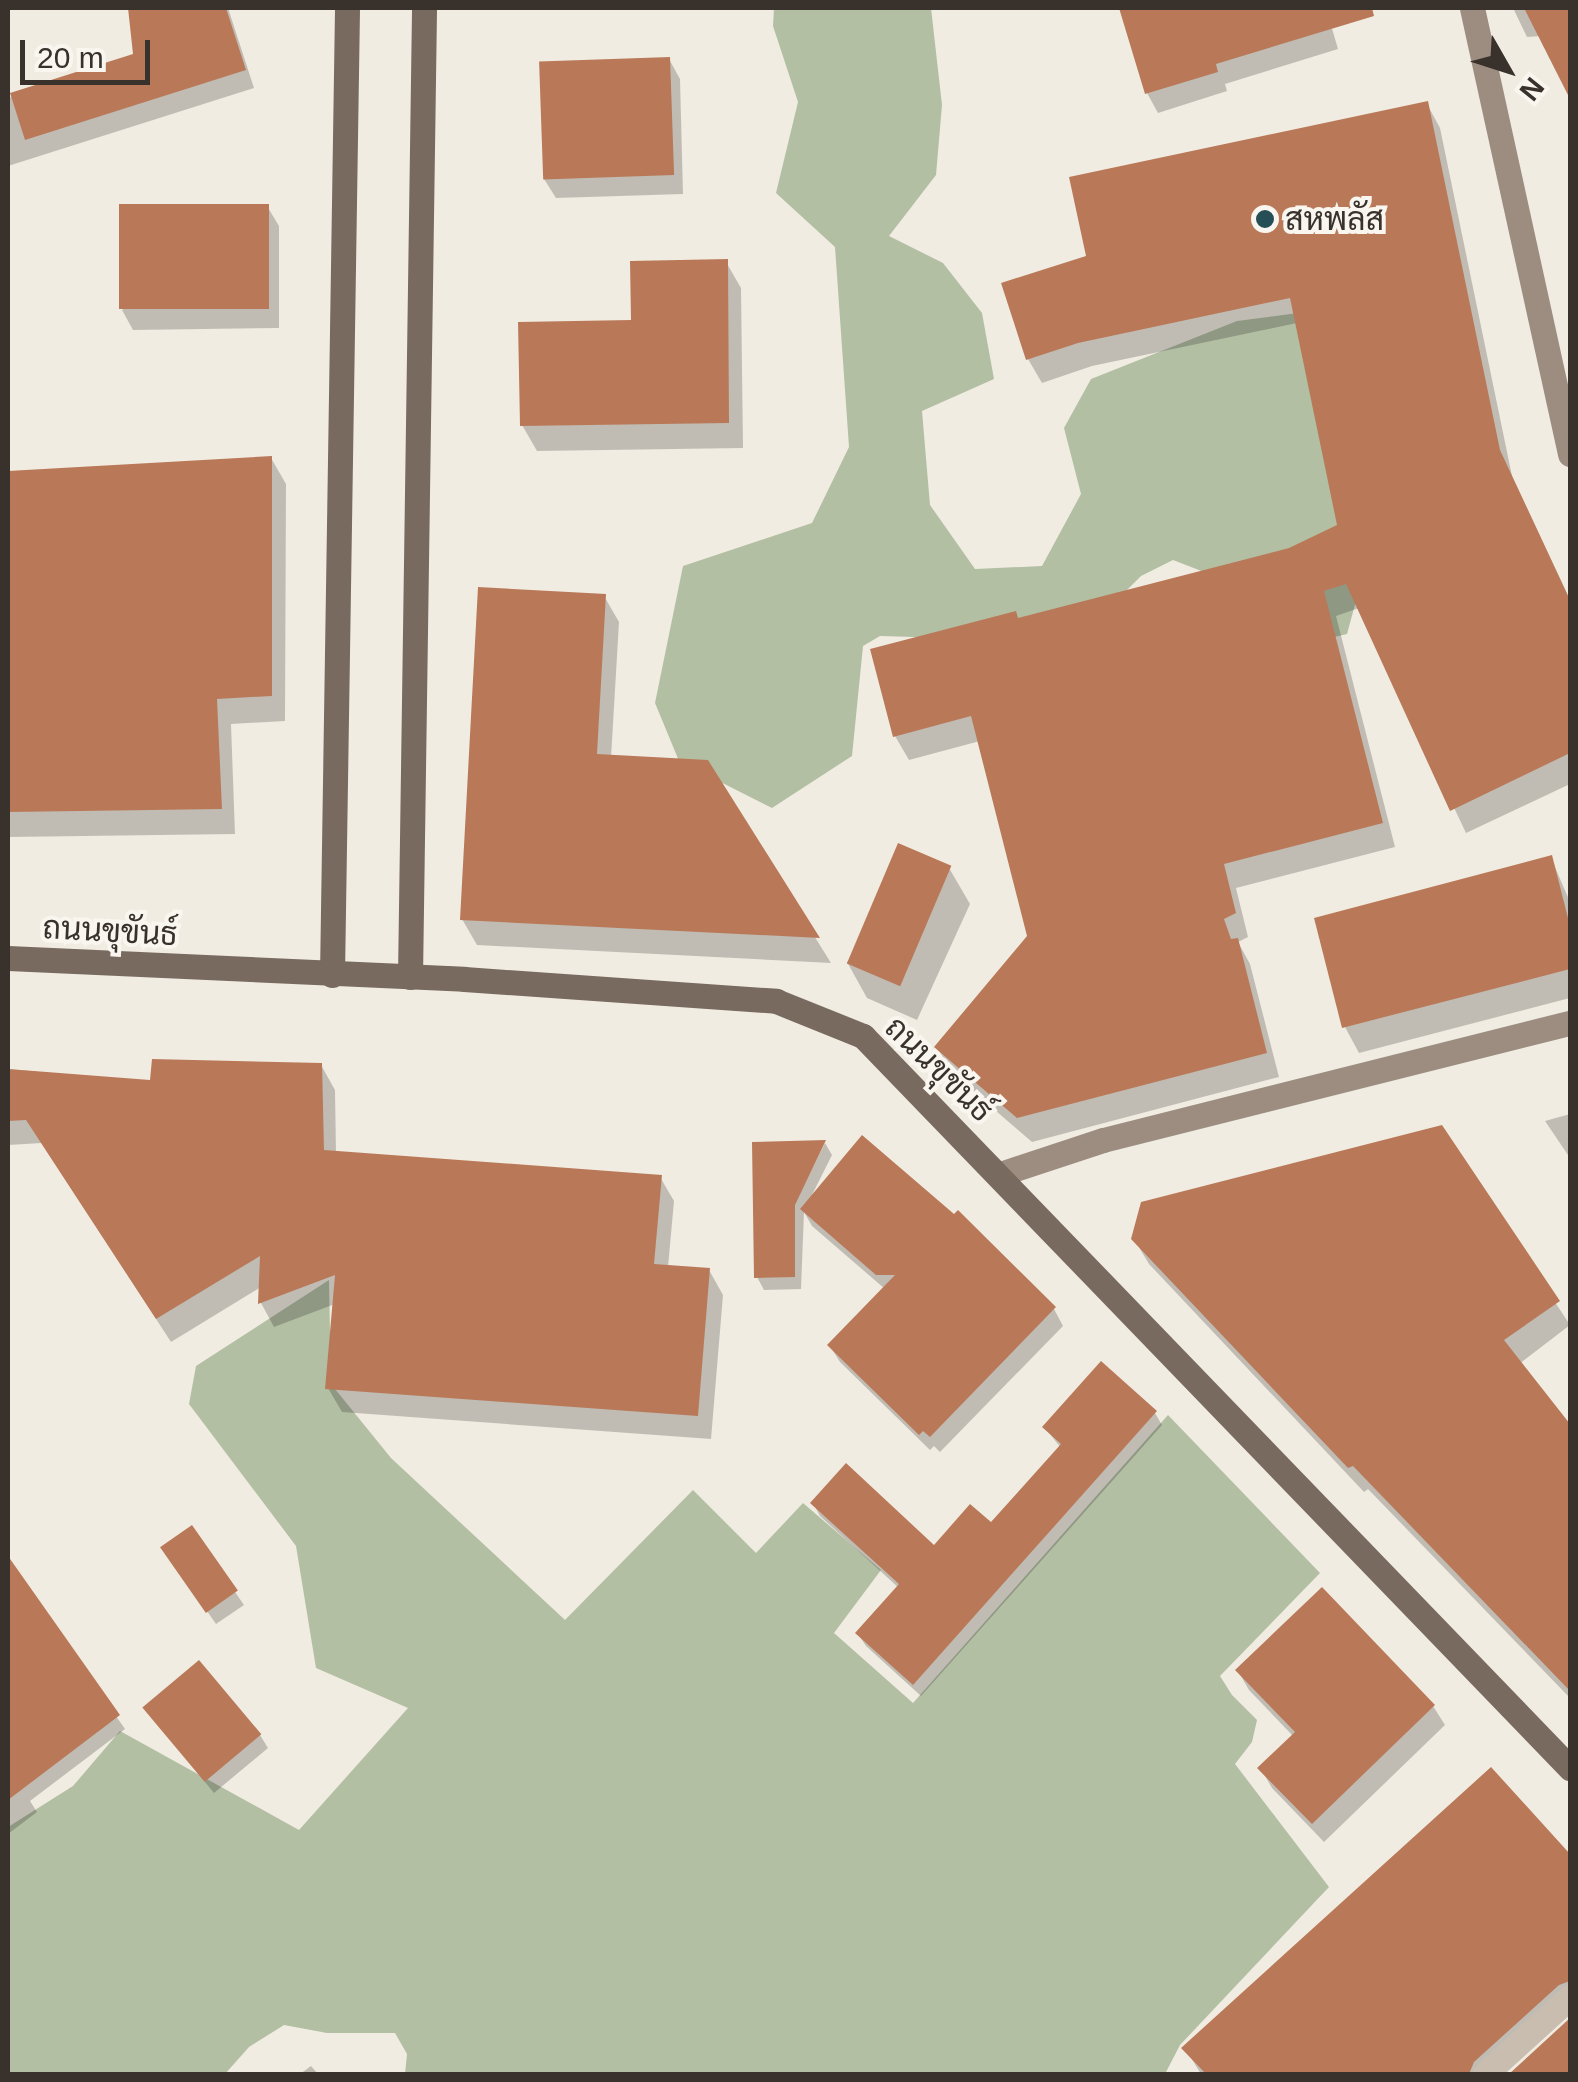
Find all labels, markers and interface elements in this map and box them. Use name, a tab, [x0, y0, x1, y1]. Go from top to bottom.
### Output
scale bar	[25, 20, 155, 82]
north arrow	[1458, 20, 1558, 120]
text: 20 m	[37, 41, 104, 74]
text: N	[1513, 72, 1550, 107]
place label: สหพลัส	[1285, 200, 1384, 238]
marker: สหพลัส	[1254, 208, 1276, 230]
street label: ถนนขุขันธ์	[42, 908, 178, 954]
street label: ถนนขุขันธ์	[877, 1008, 1001, 1130]

